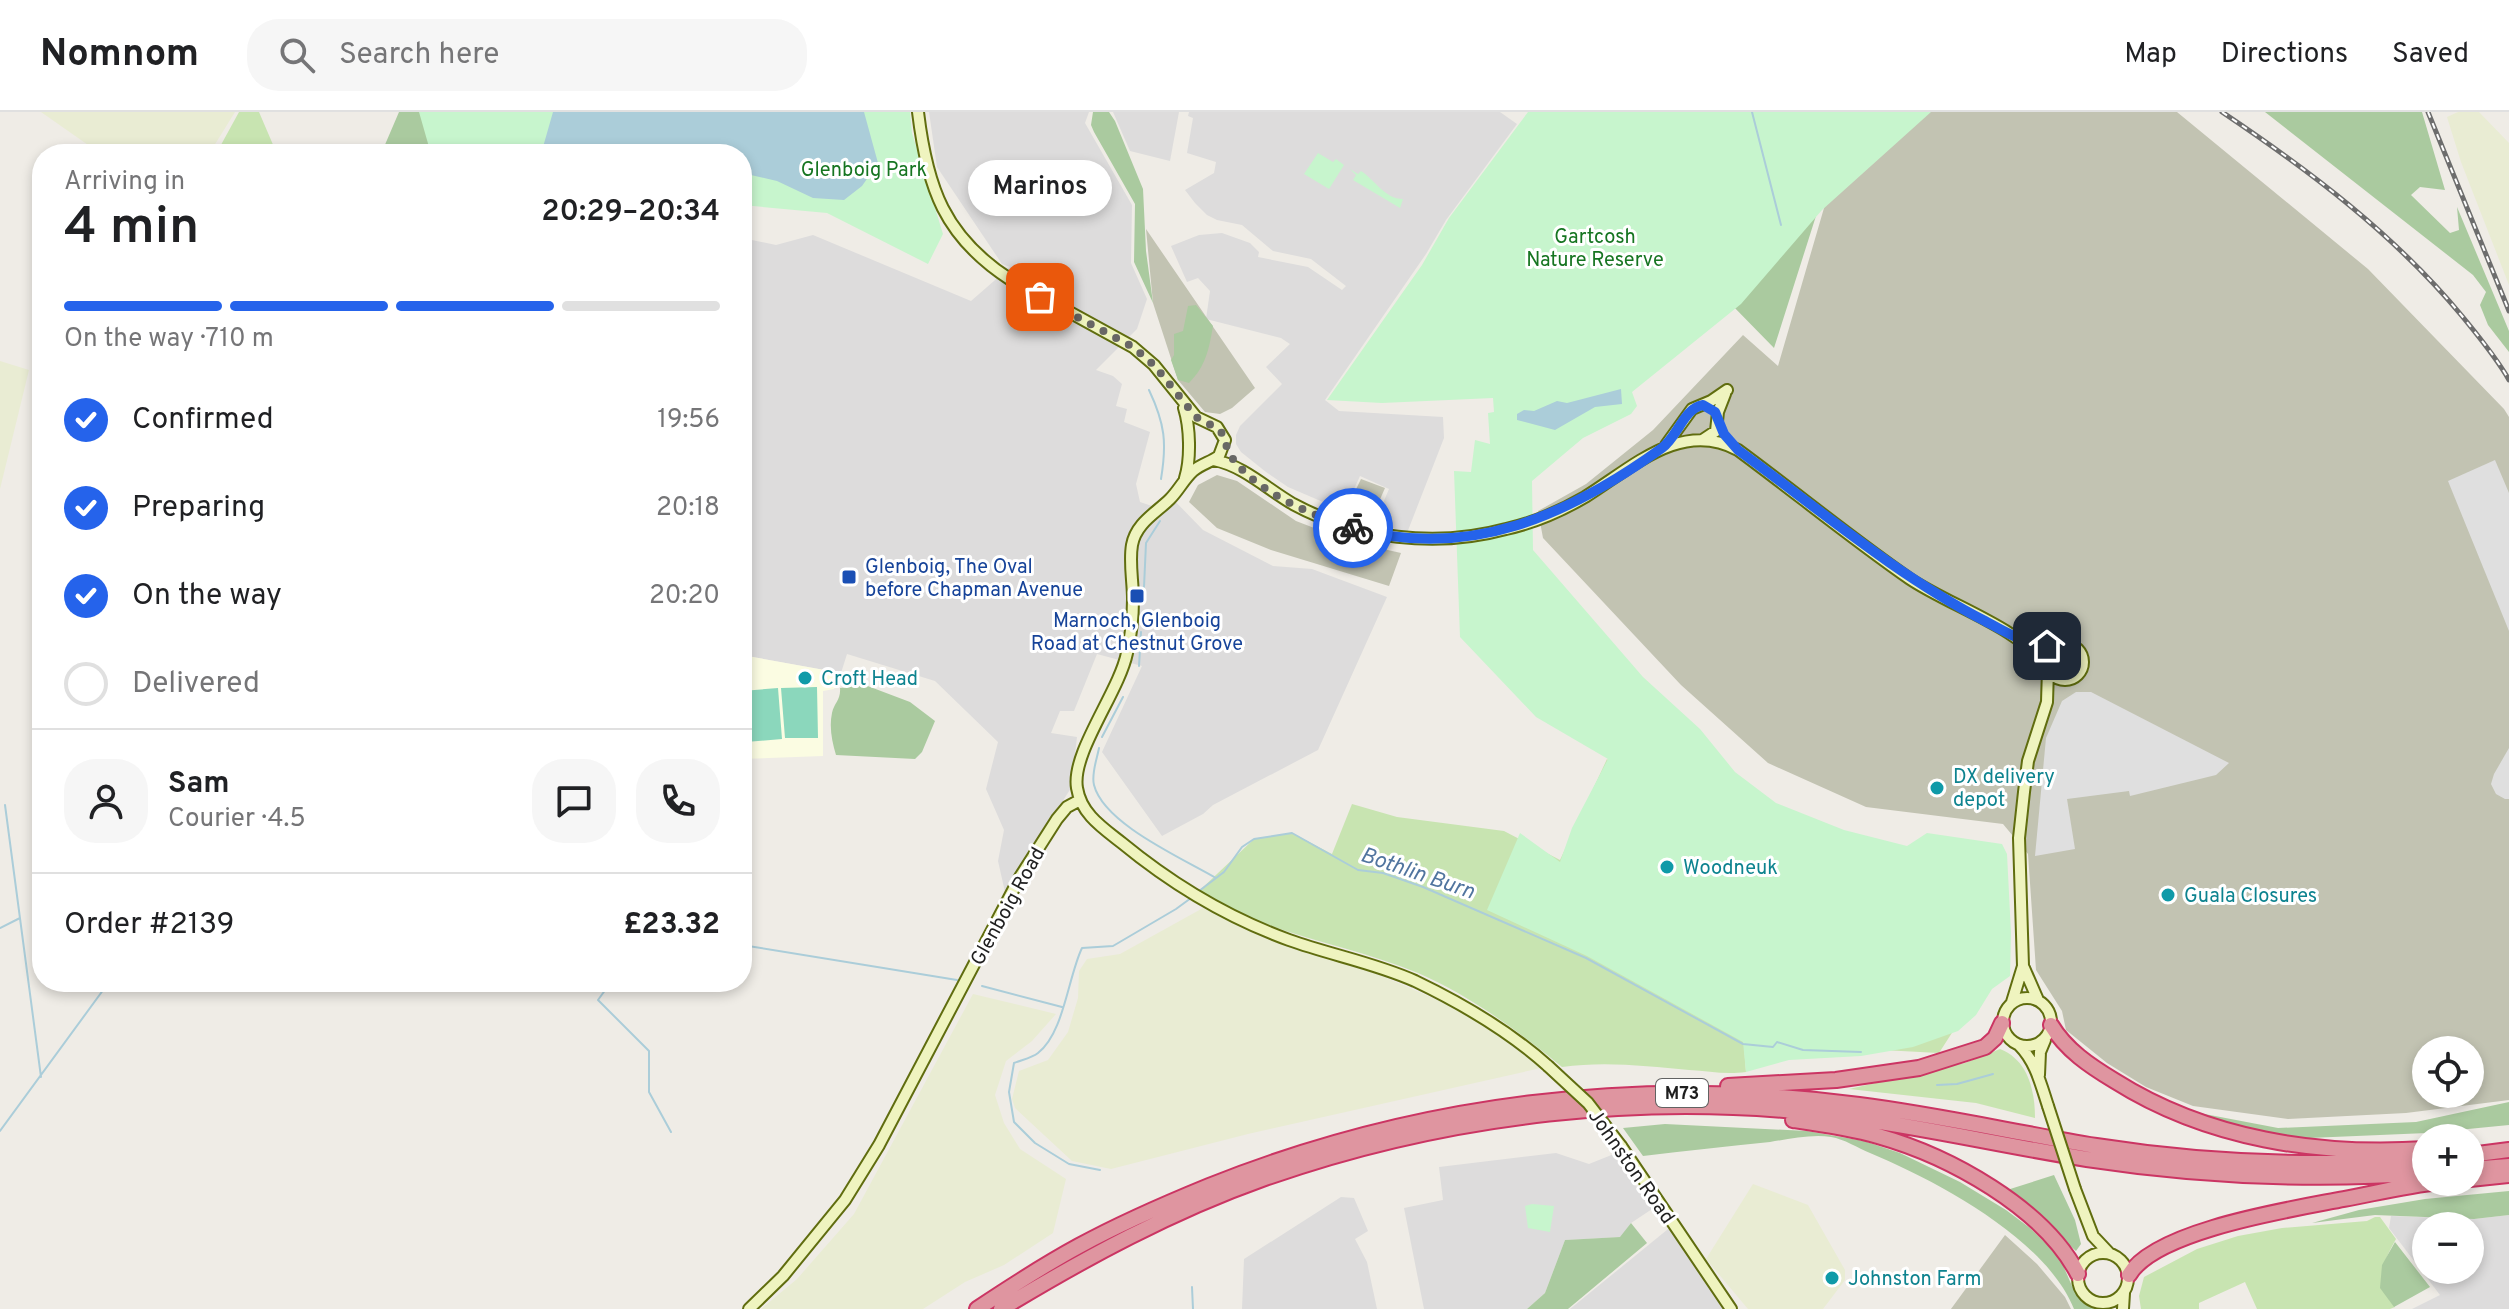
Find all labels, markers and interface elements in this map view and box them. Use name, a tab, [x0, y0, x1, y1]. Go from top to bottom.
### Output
search box	[247, 19, 807, 91]
text: Nomnom	[40, 31, 199, 80]
icon: search	[275, 33, 319, 77]
text: Search here	[339, 37, 499, 74]
text: Map	[2124, 37, 2177, 73]
text: Directions	[2221, 37, 2348, 73]
text: Saved	[2392, 37, 2469, 73]
park label: Glenboig Park	[801, 158, 927, 184]
callout: Marinos	[968, 161, 1112, 217]
text: Arriving in	[64, 166, 185, 199]
text: Marinos	[992, 171, 1088, 204]
text: 20:29–20:34	[541, 194, 720, 231]
text: 4 min	[64, 196, 199, 262]
park label: Gartcosh Nature Reserve	[1526, 225, 1664, 274]
pin	[1006, 263, 1074, 331]
icon: bag	[1018, 275, 1062, 319]
text: On the way · 710 m	[64, 323, 274, 356]
icon: check	[64, 398, 108, 442]
text: Confirmed	[132, 402, 274, 439]
text: 19:56	[657, 404, 720, 437]
icon: check	[64, 486, 108, 530]
courier	[1313, 488, 1393, 568]
text: Preparing	[132, 490, 265, 527]
text: 20:18	[656, 492, 720, 525]
icon: bike	[1331, 506, 1375, 550]
place label: Glenboig, The Oval before Chapman Avenue	[865, 555, 1083, 604]
marker: Glenboig, The Oval before Chapman Avenue	[840, 568, 858, 586]
icon: check	[64, 574, 108, 618]
text: On the way	[132, 578, 282, 615]
text: 20:20	[649, 580, 720, 613]
marker: Marnoch, Glenboig Road at Chestnut Grove	[1128, 587, 1146, 605]
place label: Marnoch, Glenboig Road at Chestnut Grove	[1031, 609, 1243, 658]
pin	[2013, 612, 2081, 680]
icon: home	[2025, 624, 2069, 668]
text: Delivered	[132, 666, 260, 703]
place label: Croft Head	[821, 667, 918, 693]
marker: Croft Head	[796, 669, 814, 687]
button: person	[64, 759, 148, 843]
button: chat	[532, 759, 616, 843]
button: phone	[636, 759, 720, 843]
place label: DX delivery depot	[1953, 765, 2055, 814]
text: Sam	[168, 766, 230, 803]
marker: DX delivery depot	[1928, 779, 1946, 797]
text: Courier · 4.5	[168, 803, 306, 836]
water label: Bothlin Burn	[1357, 842, 1478, 906]
street label: Glenboig Road	[966, 843, 1052, 971]
place label: Woodneuk	[1683, 856, 1778, 882]
marker: Woodneuk	[1658, 858, 1676, 876]
place label: Guala Closures	[2184, 884, 2317, 910]
marker: Guala Closures	[2159, 886, 2177, 904]
text: Order #2139	[64, 907, 234, 944]
text: £23.32	[623, 907, 720, 944]
map controls	[2412, 1036, 2484, 1284]
button: locate	[2412, 1036, 2484, 1108]
road number: M73	[1656, 1079, 1708, 1107]
street label: Johnston Road	[1581, 1105, 1680, 1230]
button: +	[2412, 1124, 2484, 1196]
button: −	[2412, 1212, 2484, 1284]
place label: Johnston Farm	[1848, 1267, 1981, 1293]
marker: Johnston Farm	[1823, 1269, 1841, 1287]

